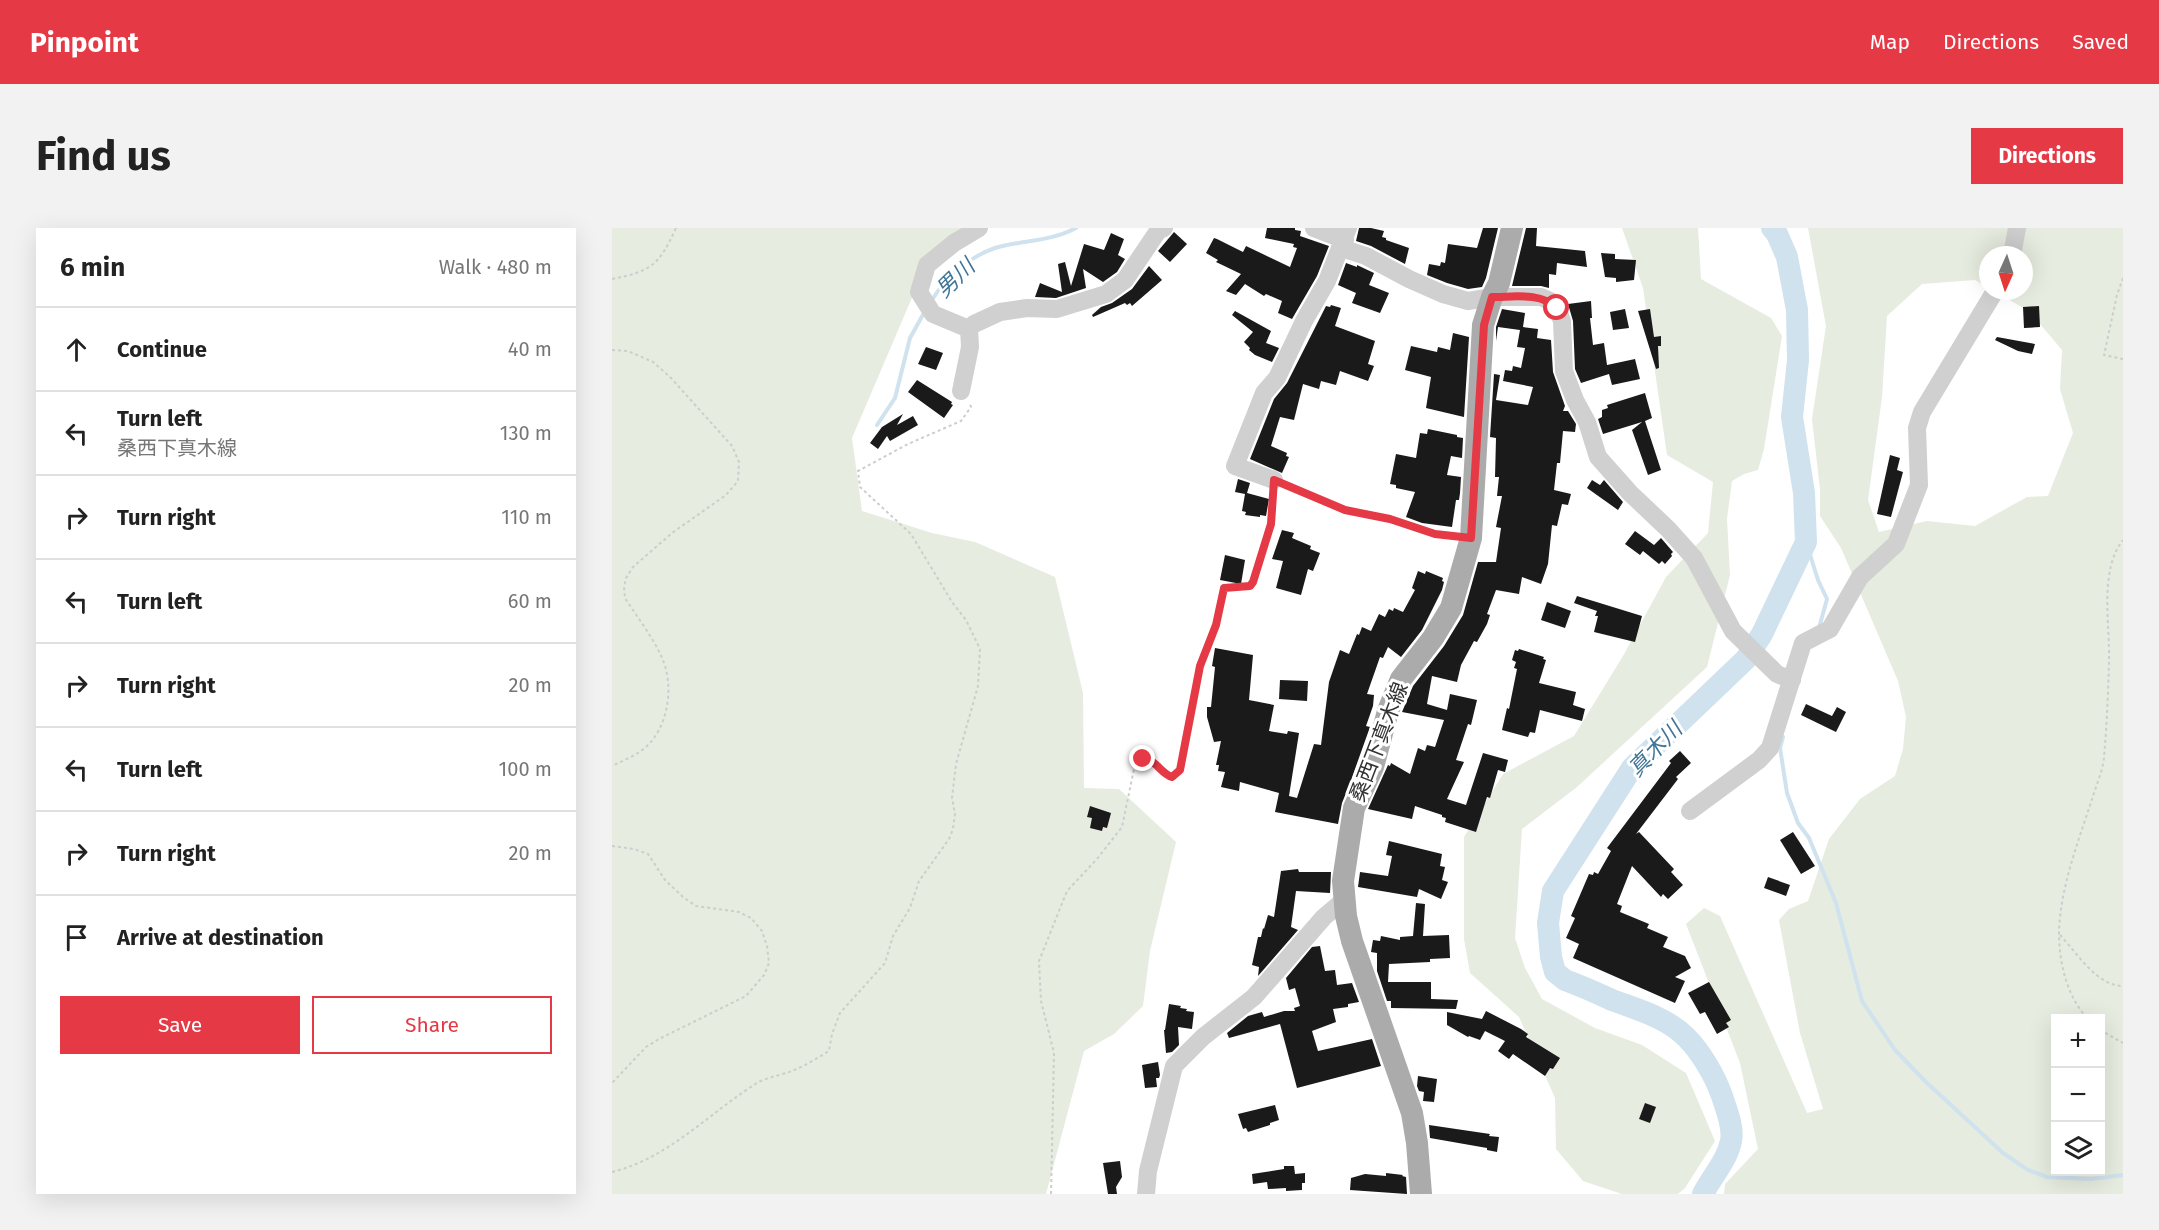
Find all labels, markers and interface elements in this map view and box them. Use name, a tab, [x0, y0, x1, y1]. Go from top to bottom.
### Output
text: Pinpoint	[30, 26, 139, 59]
text: Map	[1870, 29, 1910, 55]
text: Directions	[1943, 29, 2039, 55]
text: Saved	[2072, 29, 2129, 55]
button: Directions	[1971, 128, 2123, 184]
text: Find us	[36, 131, 171, 181]
north arrow	[1979, 246, 2033, 300]
text: 6 min	[60, 252, 125, 283]
water label: 男川	[930, 252, 982, 303]
text: Walk · 480 m	[439, 255, 552, 279]
route start	[1543, 294, 1569, 320]
icon: ahead	[60, 333, 93, 366]
text: Continue	[117, 336, 207, 363]
text: 40 m	[508, 337, 552, 361]
text: Turn left	[117, 405, 202, 432]
icon: left	[60, 417, 93, 450]
text: 130 m	[500, 421, 552, 445]
text: 桑西下真木線	[117, 436, 237, 460]
icon: right	[60, 501, 93, 534]
text: Turn right	[117, 504, 216, 531]
text: 110 m	[501, 505, 552, 529]
icon: left	[60, 585, 93, 618]
text: Turn left	[117, 588, 202, 615]
text: 60 m	[508, 589, 552, 613]
icon: right	[60, 669, 93, 702]
text: Turn right	[117, 672, 216, 699]
text: 20 m	[509, 673, 552, 697]
street label: 桑西下真木線	[1344, 679, 1414, 805]
water label: 真木川	[1622, 714, 1689, 782]
route end	[1129, 745, 1155, 771]
icon: left	[60, 753, 93, 786]
text: Turn left	[117, 756, 202, 783]
text: 100 m	[499, 757, 552, 781]
icon: right	[60, 837, 93, 870]
text: Turn right	[117, 840, 216, 867]
text: 20 m	[509, 841, 552, 865]
icon: arrive	[60, 921, 93, 954]
text: Arrive at destination	[117, 924, 324, 951]
button: Save	[60, 996, 300, 1054]
button: Share	[312, 996, 552, 1054]
map controls	[2051, 1014, 2105, 1176]
button: +	[2051, 1014, 2105, 1068]
button: −	[2051, 1068, 2105, 1122]
button: layers	[2051, 1122, 2105, 1176]

